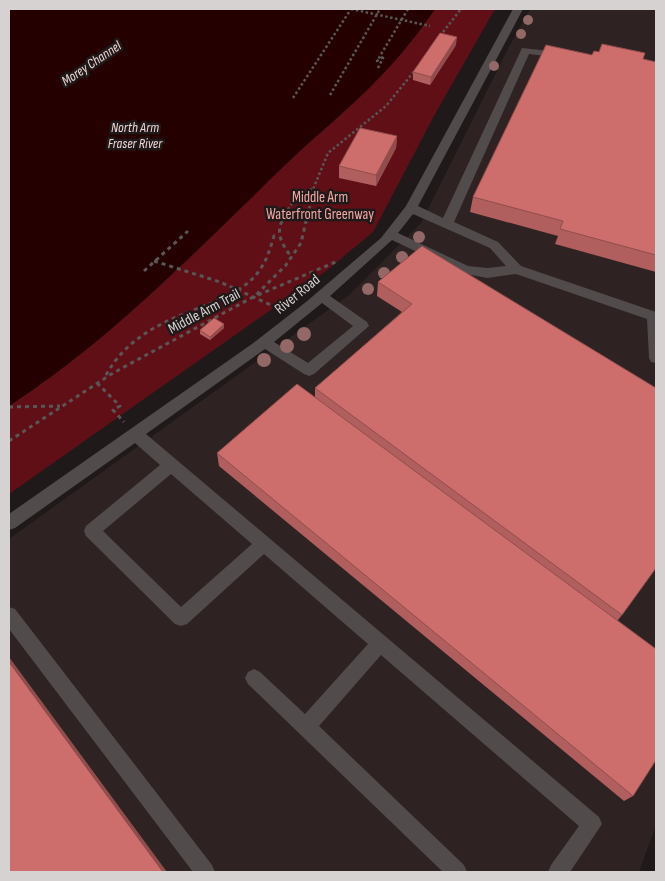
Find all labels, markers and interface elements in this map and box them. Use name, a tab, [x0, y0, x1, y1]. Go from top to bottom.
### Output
water label: Morey Channel	[58, 37, 125, 90]
water label: North Arm Fraser River	[108, 119, 163, 152]
park label: Middle Arm Waterfront Greenway	[266, 188, 374, 224]
street label: River Road	[271, 270, 324, 318]
street label: Middle Arm Trail	[165, 285, 244, 338]

